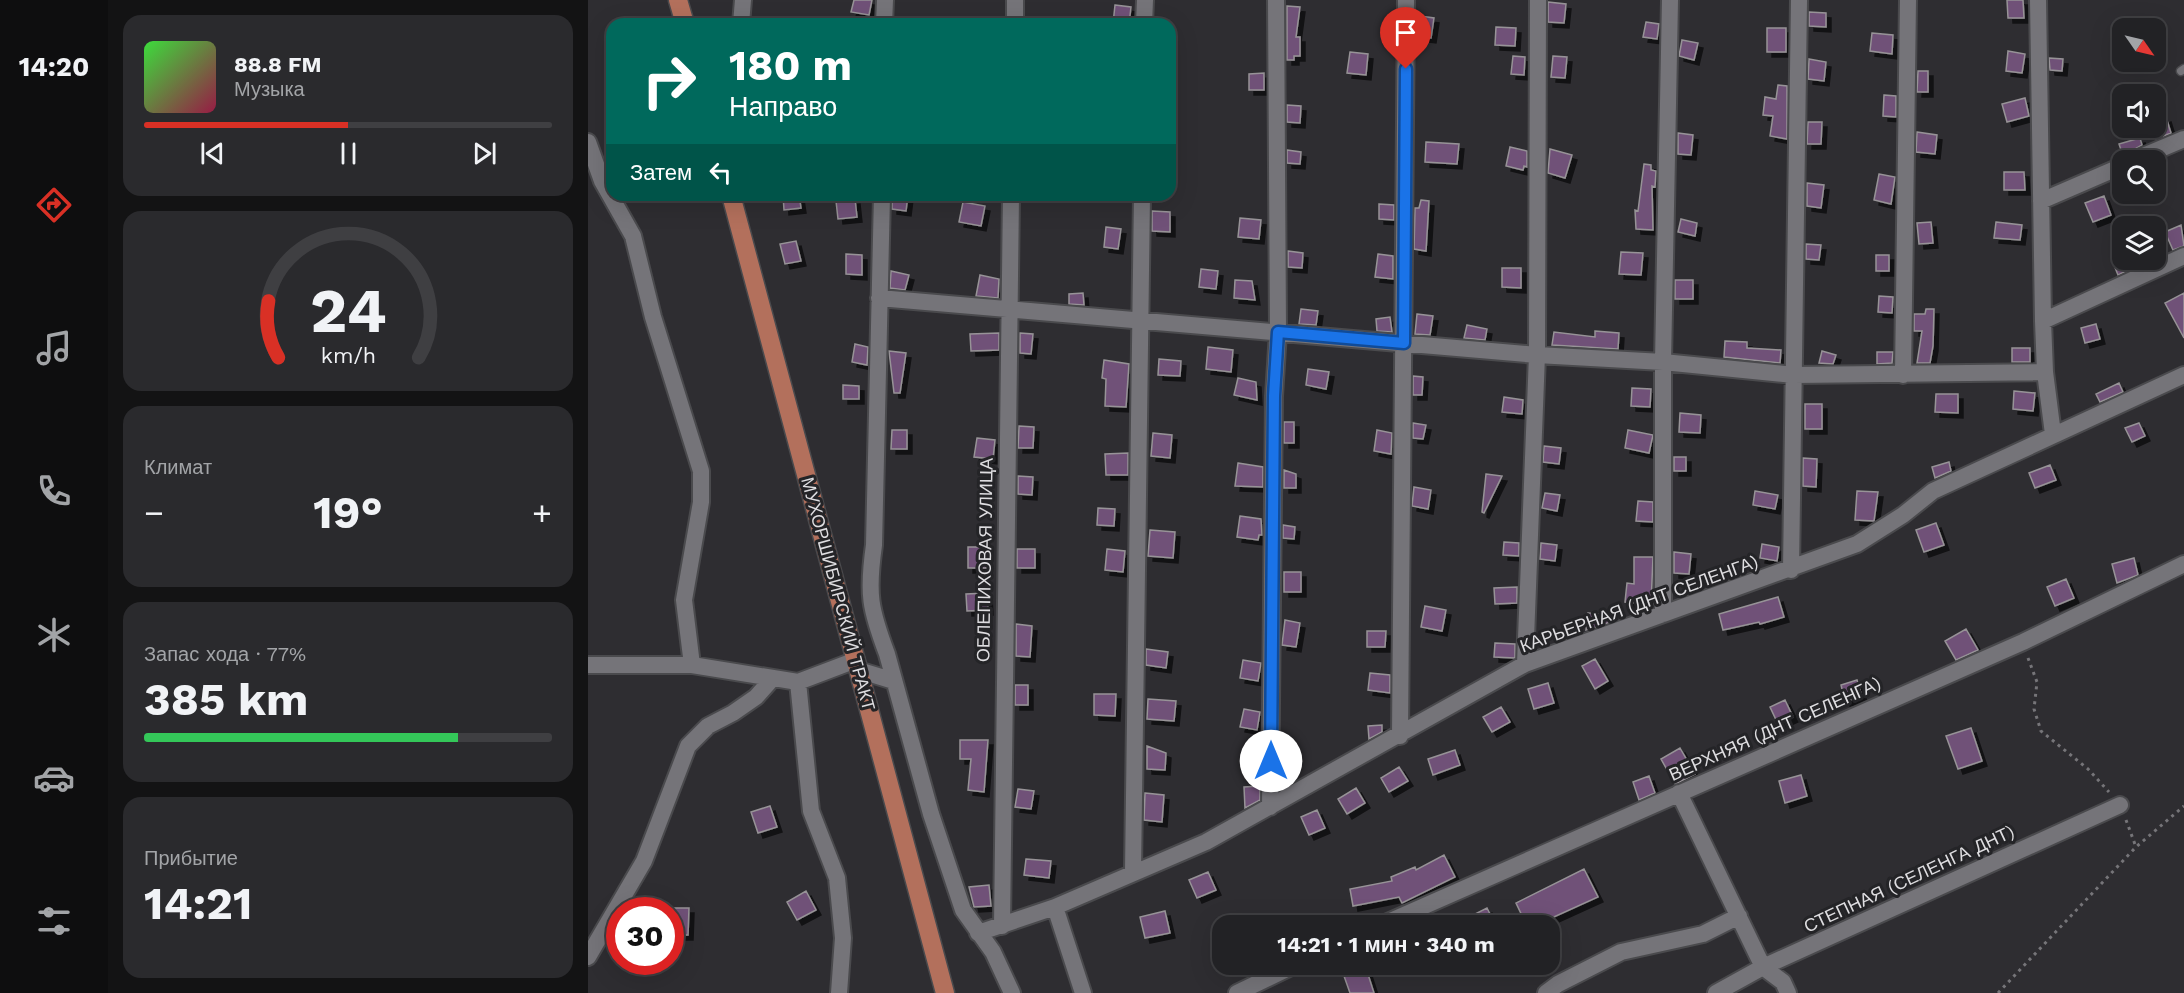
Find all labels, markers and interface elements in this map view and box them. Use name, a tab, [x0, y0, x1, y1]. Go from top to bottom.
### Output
pin	[1380, 7, 1431, 69]
icon: arrive	[1389, 16, 1422, 49]
north arrow	[2112, 18, 2166, 72]
map controls	[2112, 18, 2166, 270]
text: 180 m	[729, 41, 852, 90]
icon: right	[630, 42, 708, 120]
text: 14:20	[19, 51, 89, 83]
text: 88.8 FM	[234, 52, 322, 77]
text: Музыка	[234, 77, 305, 101]
button: sound	[2112, 84, 2166, 138]
text: Направо	[729, 91, 837, 123]
icon: previous	[196, 137, 229, 170]
icon: pause	[332, 137, 365, 170]
icon: next	[468, 137, 501, 170]
button: search	[2112, 150, 2166, 204]
icon: left	[704, 156, 737, 189]
text: Затем	[630, 160, 692, 185]
icon: directions	[33, 184, 75, 226]
button: layers	[2112, 216, 2166, 270]
text: 24	[310, 274, 386, 347]
icon: music	[33, 327, 75, 369]
text: km/h	[320, 343, 376, 368]
text: Климат	[144, 455, 212, 479]
street label: ОБЛЕПИХОВАЯ УЛИЦА	[972, 458, 997, 662]
icon: phone	[33, 470, 75, 512]
street label: МУХОРШИБИРСКИЙ ТРАКТ	[797, 475, 880, 713]
text: 19°	[313, 486, 383, 539]
text: −	[144, 493, 164, 532]
text: +	[532, 493, 552, 532]
street label: КАРЬЕРНАЯ (ДНТ СЕЛЕНГА)	[1517, 551, 1761, 656]
icon: climate	[33, 614, 75, 656]
text: Запас хода · 77%	[144, 642, 306, 666]
street label: ВЕРХНЯЯ (ДНТ СЕЛЕНГА)	[1666, 672, 1884, 785]
text: 385 km	[144, 673, 308, 726]
position arrow	[1239, 729, 1303, 793]
icon: car	[33, 757, 75, 799]
street label: СТЕПНАЯ (СЕЛЕНГА ДНТ)	[1800, 820, 2017, 937]
text: Прибытие	[144, 846, 238, 870]
text: 14:21	[144, 877, 252, 930]
speed limit sign: 30	[606, 897, 684, 975]
icon: filters	[33, 900, 75, 942]
text: 14:21 · 1 мин · 340 m	[1277, 932, 1495, 957]

